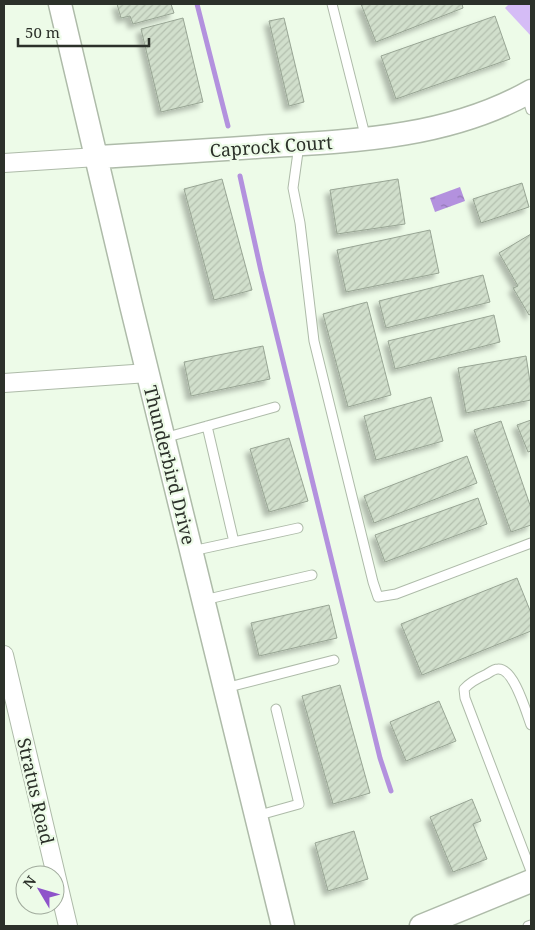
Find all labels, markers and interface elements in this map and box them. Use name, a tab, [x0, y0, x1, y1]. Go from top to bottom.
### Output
scale bar	[18, 15, 149, 47]
text: 50 m	[25, 22, 60, 42]
street label: Caprock Court	[209, 130, 333, 162]
street label: Thunderbird Drive	[139, 383, 201, 547]
street label: Stratus Road	[12, 736, 60, 846]
north arrow	[15, 865, 65, 915]
text: N	[18, 871, 40, 892]

